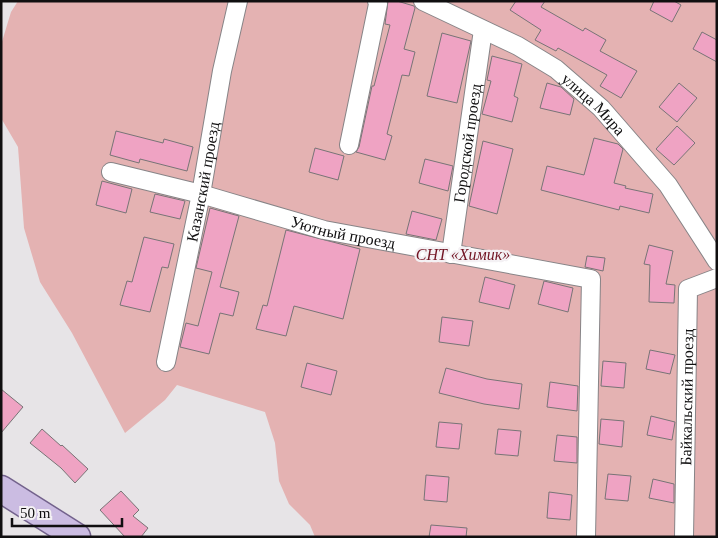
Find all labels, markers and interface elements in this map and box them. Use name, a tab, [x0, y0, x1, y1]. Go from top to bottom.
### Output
street label: улица Мира	[558, 70, 628, 139]
street label: Городской проезд	[450, 82, 485, 204]
street label: Казанский проезд	[183, 120, 223, 243]
street label: Уютный проезд	[289, 213, 397, 253]
park label: СНТ «Химик»	[416, 246, 510, 263]
street label: Байкальский проезд	[677, 328, 697, 466]
scale bar	[12, 496, 122, 528]
text: 50 m	[20, 505, 51, 521]

